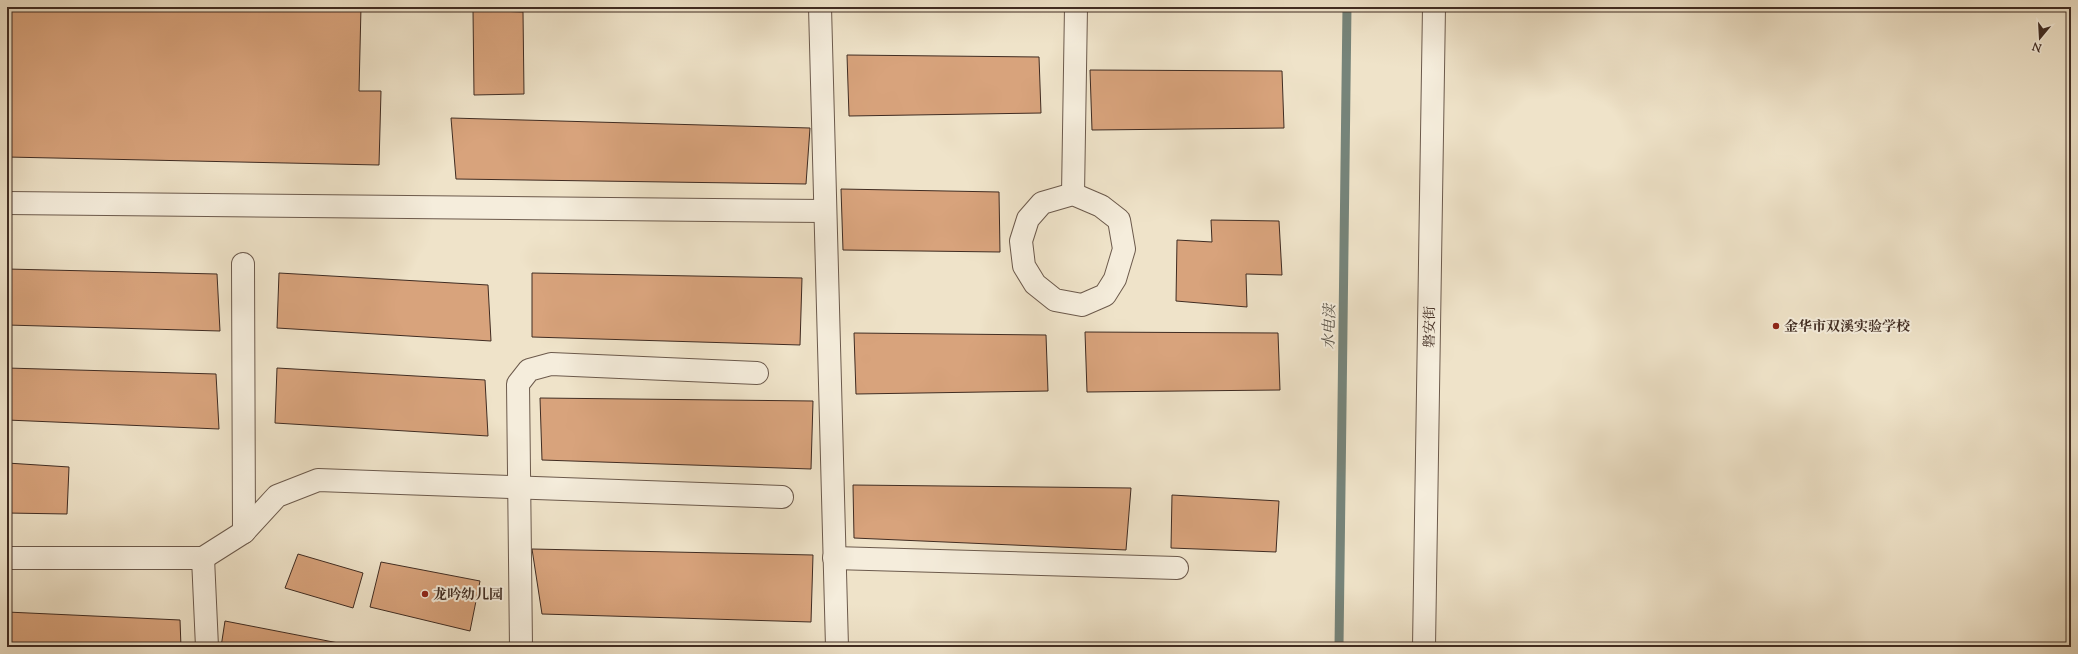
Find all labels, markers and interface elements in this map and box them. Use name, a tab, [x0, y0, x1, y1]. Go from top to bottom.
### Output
north arrow	[2020, 18, 2060, 58]
text: N	[2030, 38, 2045, 56]
water label: 水电渎	[1320, 302, 1341, 350]
street label: 磐安街	[1421, 306, 1441, 348]
place label: 金华市双溪实验学校	[1784, 318, 1910, 338]
marker: 金华市双溪实验学校	[1771, 321, 1781, 331]
place label: 龙吟幼儿园	[433, 586, 503, 606]
marker: 龙吟幼儿园	[420, 589, 430, 599]

